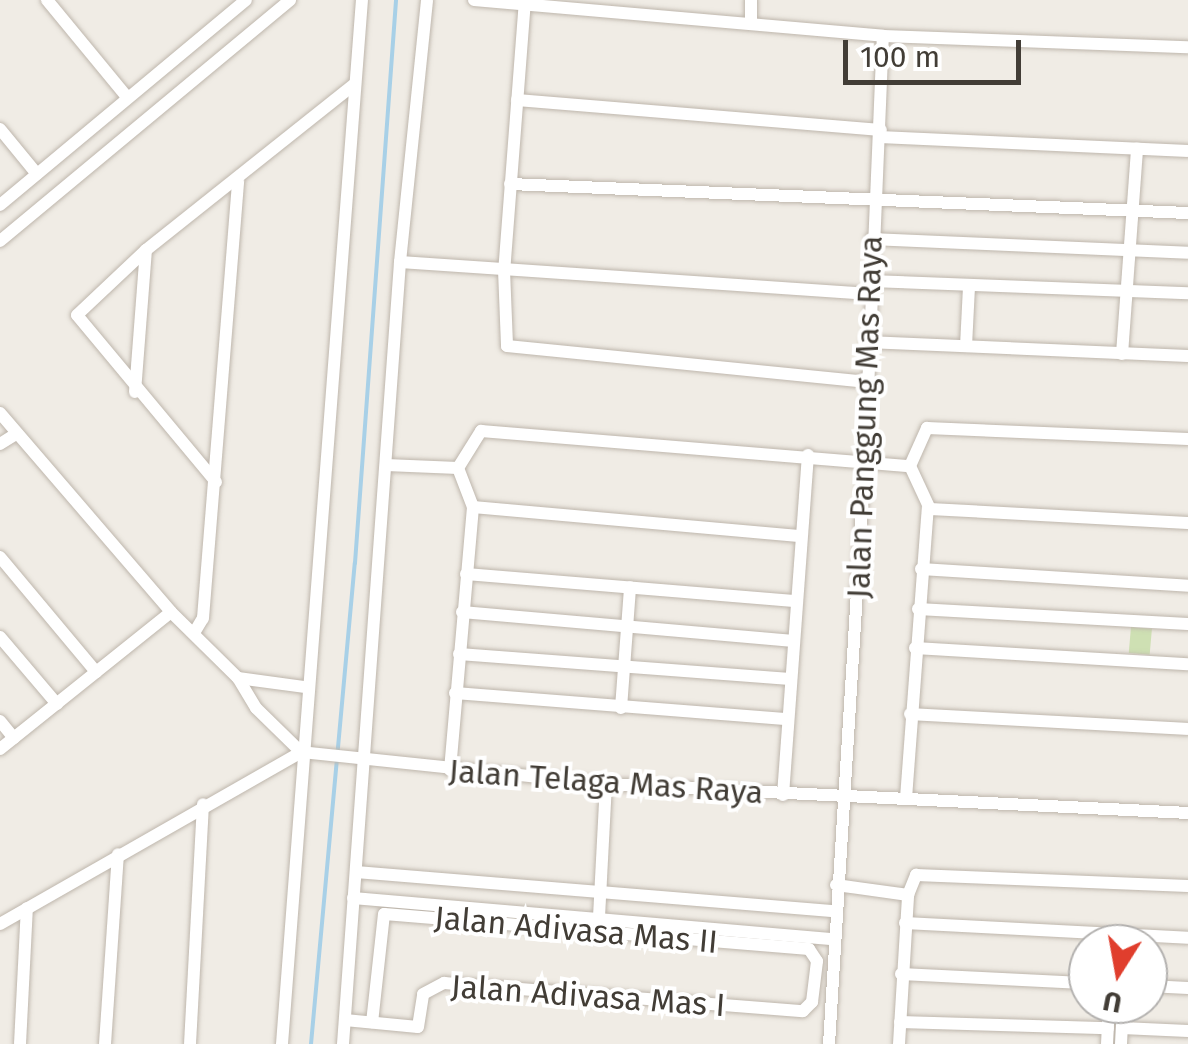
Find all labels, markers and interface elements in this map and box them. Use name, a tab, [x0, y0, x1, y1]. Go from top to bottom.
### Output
scale bar	[848, 20, 1026, 82]
text: 100 m	[860, 39, 940, 75]
street label: Jalan Panggung Mas Raya	[839, 235, 891, 599]
street label: Jalan Telaga Mas Raya	[447, 752, 765, 812]
street label: Jalan Adivasa Mas II	[433, 898, 719, 962]
north arrow	[1068, 924, 1168, 1024]
street label: Jalan Adivasa Mas I	[450, 967, 726, 1025]
text: U	[1100, 984, 1125, 1020]

